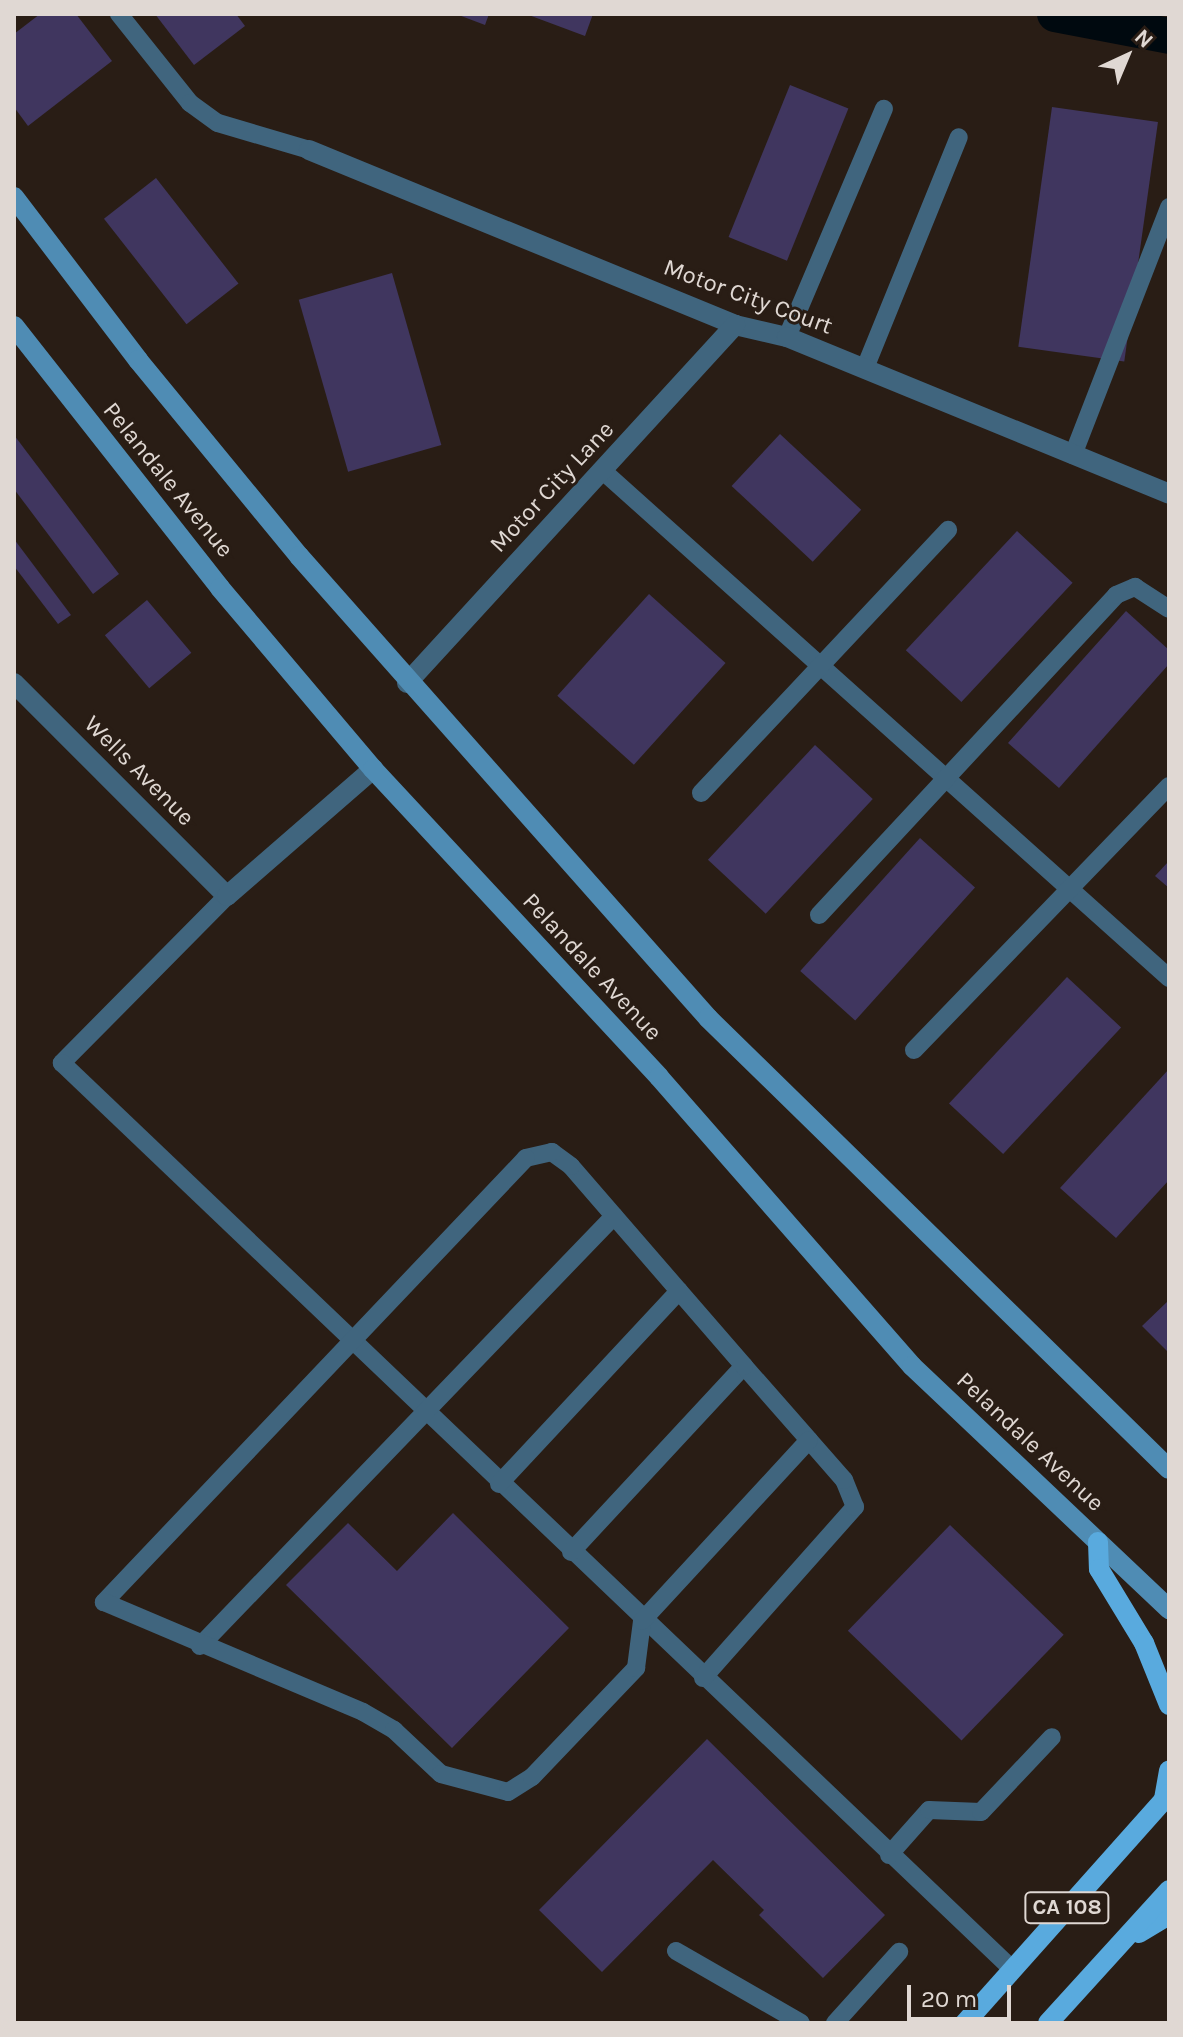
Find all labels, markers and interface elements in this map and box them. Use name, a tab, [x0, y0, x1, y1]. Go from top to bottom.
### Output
north arrow	[1087, 16, 1167, 96]
text: N	[1129, 24, 1158, 54]
street label: Motor City Court	[660, 253, 836, 341]
street label: Pelandale Avenue	[97, 397, 239, 563]
street label: Motor City Lane	[484, 415, 620, 559]
street label: Wells Avenue	[78, 710, 200, 832]
street label: Pelandale Avenue	[516, 887, 668, 1047]
street label: Pelandale Avenue	[950, 1366, 1110, 1518]
road number: CA 108	[1023, 1890, 1111, 1926]
scale bar	[911, 1969, 1015, 2019]
text: 20 m	[921, 1985, 977, 2013]

